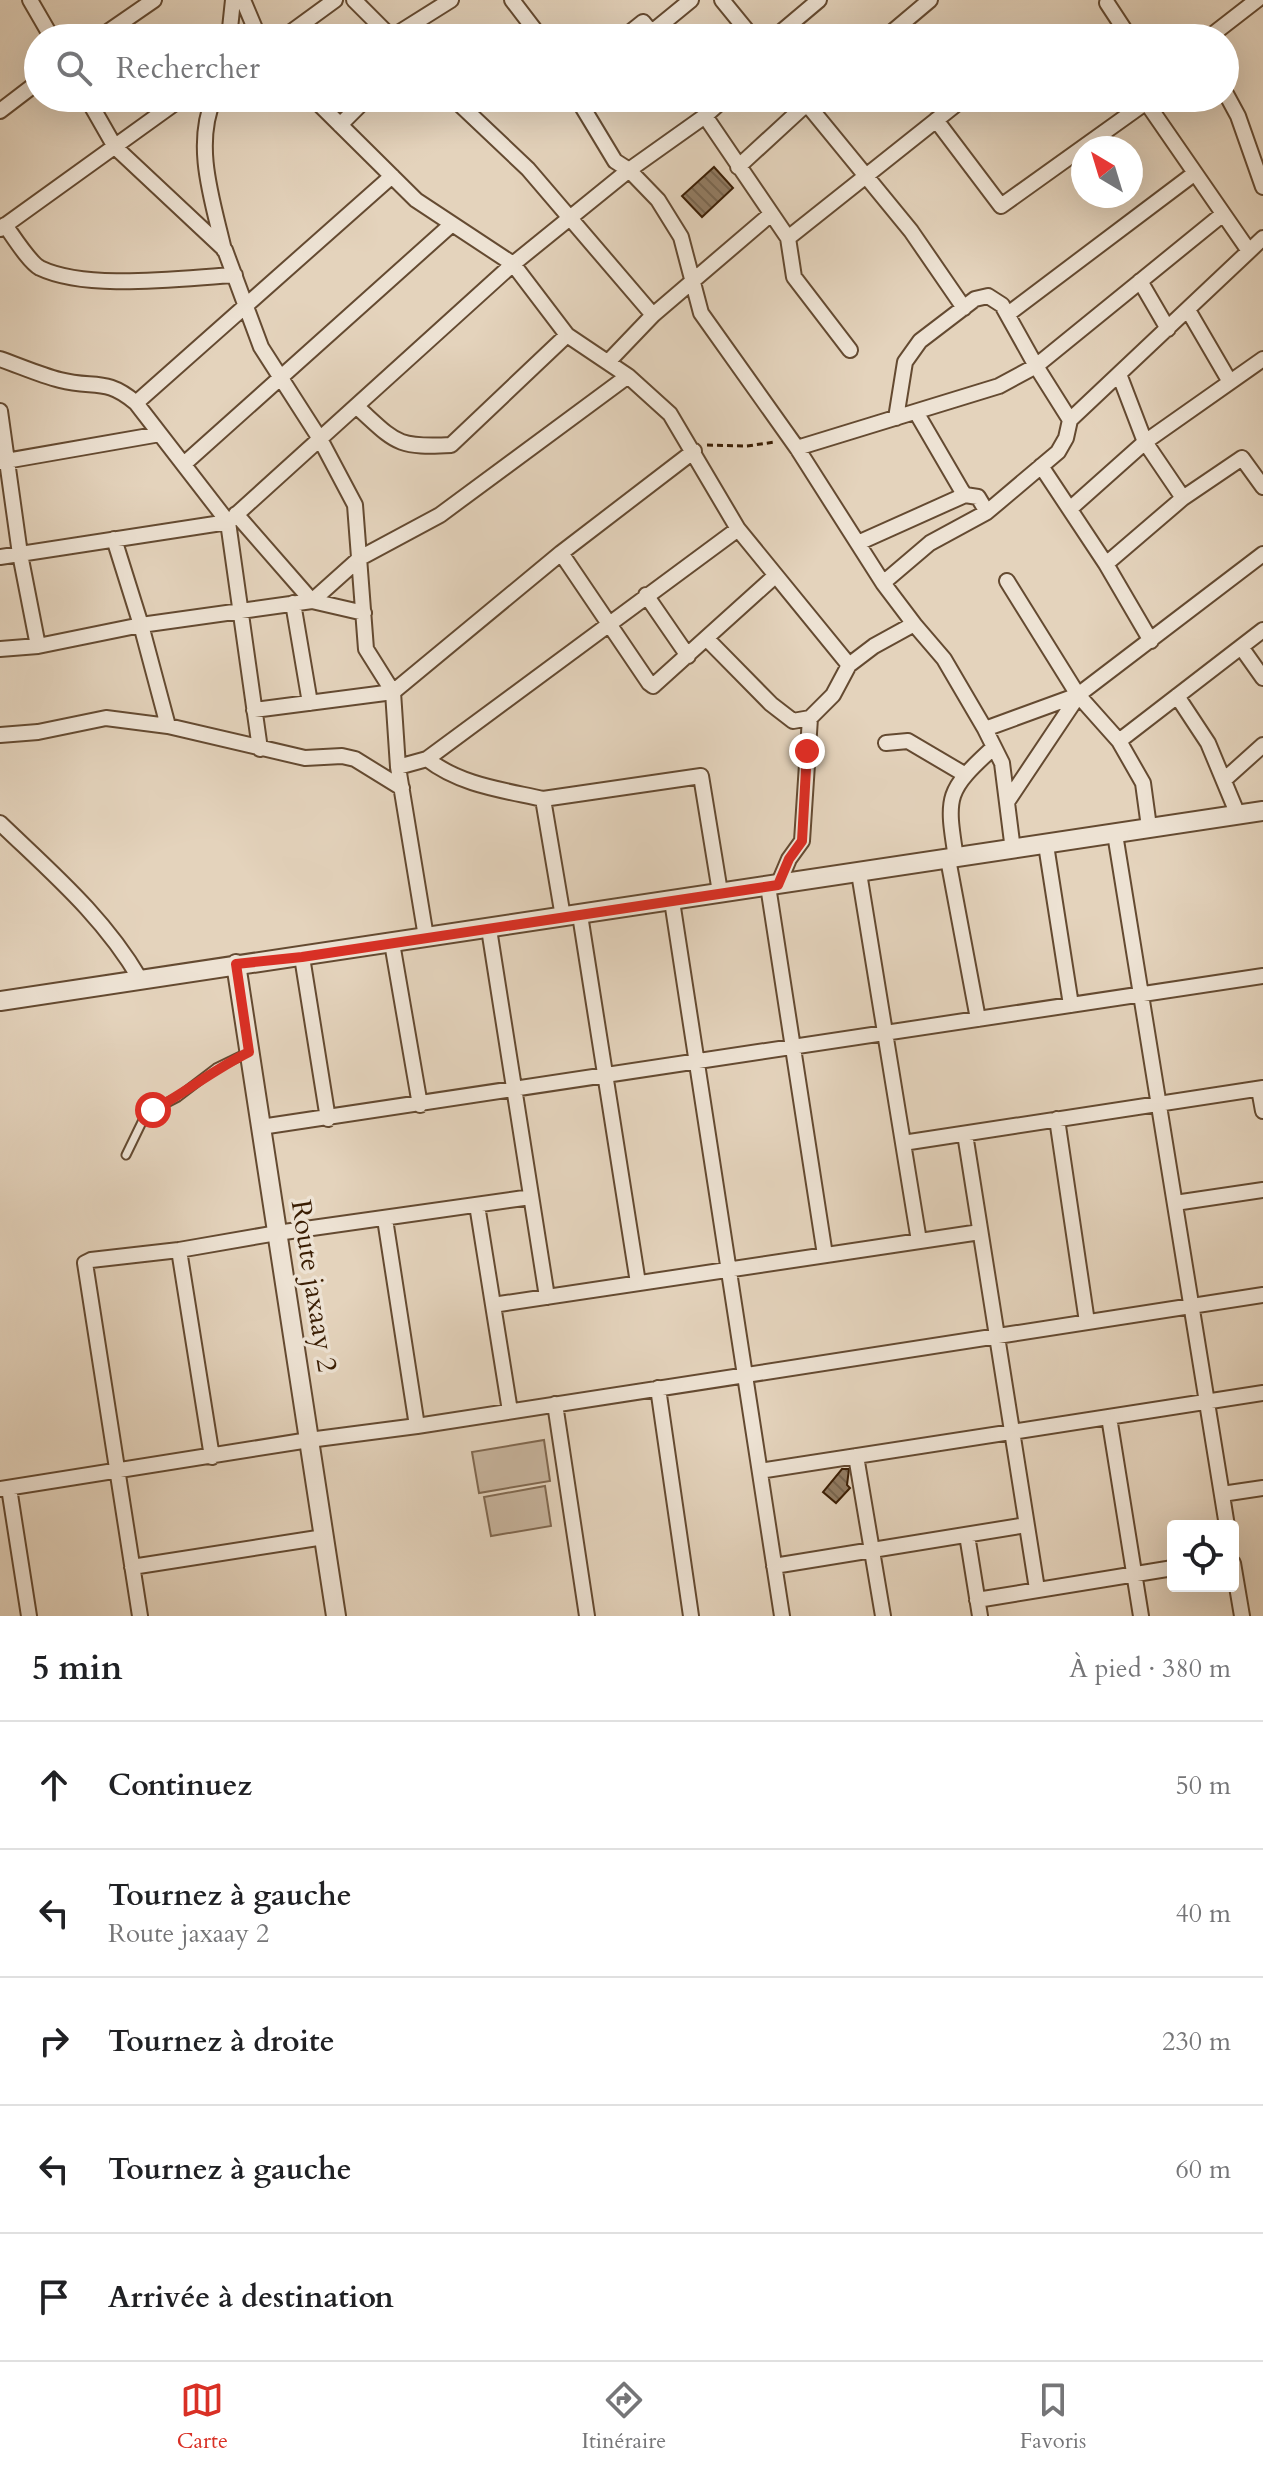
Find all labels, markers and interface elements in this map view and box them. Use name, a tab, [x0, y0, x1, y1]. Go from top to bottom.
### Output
search box	[24, 24, 1239, 112]
icon: search	[52, 46, 96, 90]
text: Rechercher	[116, 48, 260, 89]
north arrow	[1071, 136, 1143, 208]
route end	[789, 733, 825, 769]
route start	[135, 1092, 171, 1128]
street label: Route jaxaay 2	[282, 1197, 346, 1375]
map controls	[1167, 1520, 1239, 1592]
button: locate	[1167, 1520, 1239, 1592]
text: 5 min	[32, 1645, 123, 1691]
text: À pied · 380 m	[1069, 1651, 1231, 1686]
icon: ahead	[32, 1763, 76, 1807]
text: Continuez	[108, 1765, 252, 1806]
text: 50 m	[1175, 1768, 1231, 1803]
text: Tournez à gauche	[108, 1875, 352, 1916]
icon: left	[32, 1891, 76, 1935]
text: 40 m	[1175, 1896, 1231, 1931]
text: Route jaxaay 2	[108, 1916, 269, 1951]
icon: right	[32, 2019, 76, 2063]
text: Tournez à droite	[108, 2021, 335, 2062]
text: 230 m	[1162, 2024, 1231, 2059]
icon: left	[32, 2147, 76, 2191]
text: Tournez à gauche	[108, 2149, 352, 2190]
text: 60 m	[1175, 2152, 1231, 2187]
icon: arrive	[32, 2275, 76, 2319]
text: Arrivée à destination	[108, 2277, 394, 2318]
tab: Carte	[177, 2378, 228, 2456]
tab: Itinéraire	[581, 2378, 666, 2456]
tab: Favoris	[1020, 2378, 1086, 2456]

